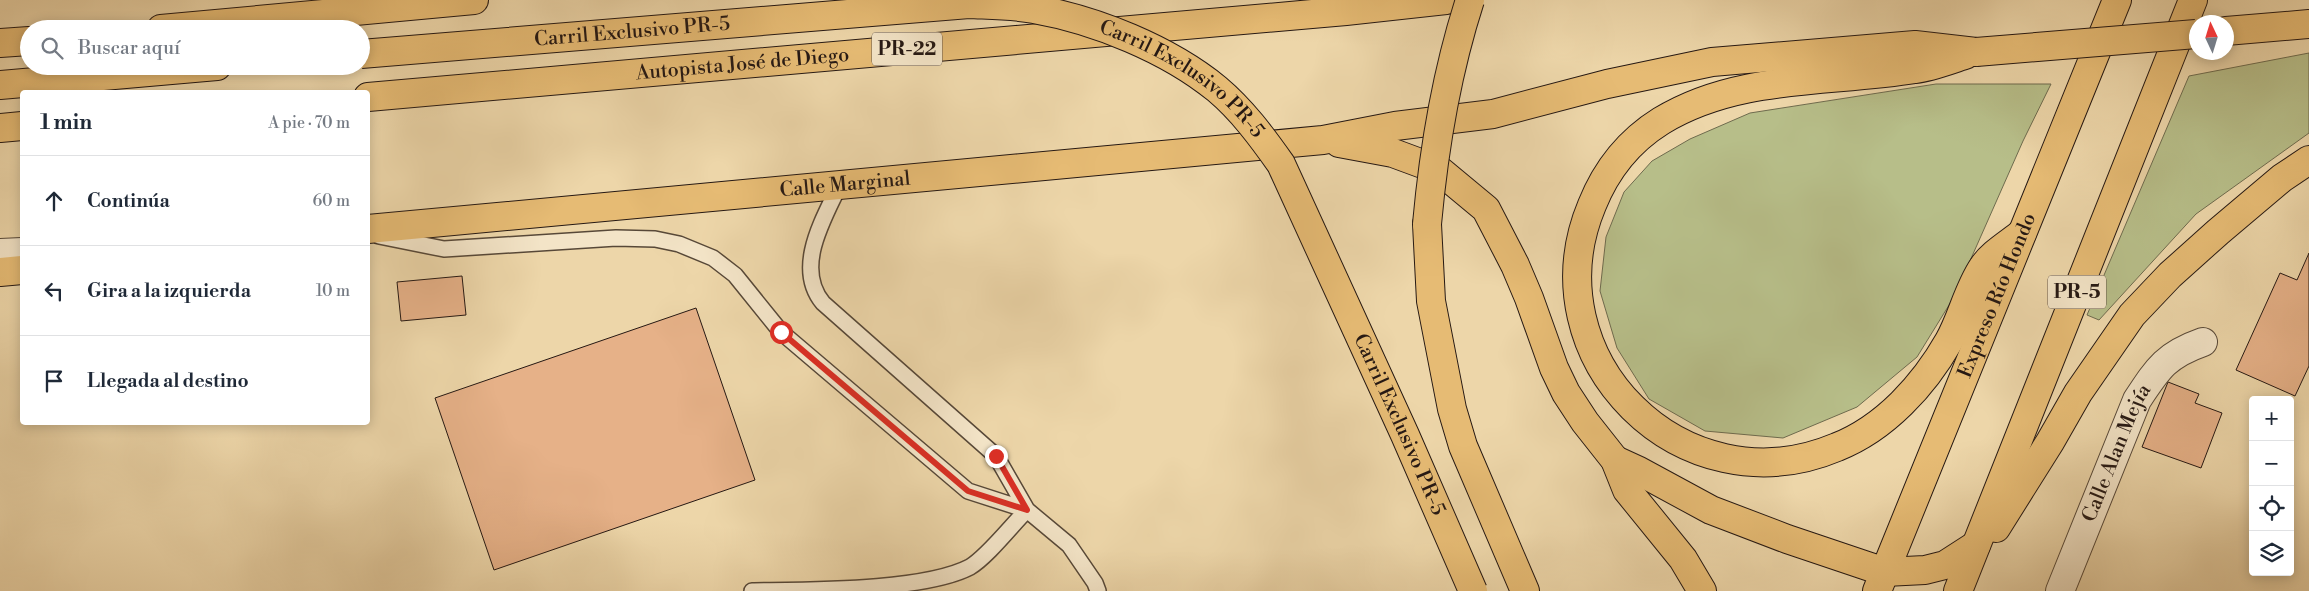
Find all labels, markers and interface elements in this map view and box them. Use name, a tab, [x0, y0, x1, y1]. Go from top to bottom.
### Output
street label: Carril Exclusivo PR-5	[533, 11, 731, 52]
street label: Carril Exclusivo PR-5	[1096, 15, 1270, 143]
north arrow	[2189, 15, 2234, 60]
search box	[20, 20, 370, 75]
road number: PR-22	[872, 33, 942, 66]
icon: search	[38, 34, 66, 62]
text: Buscar aquí	[78, 36, 180, 60]
street label: Autopista José de Diego	[634, 42, 850, 86]
text: 1 min	[40, 110, 92, 136]
text: A pie · 70 m	[268, 113, 350, 133]
street label: Calle Marginal	[778, 166, 911, 203]
icon: ahead	[40, 187, 68, 215]
text: Continúa	[87, 189, 170, 213]
text: 60 m	[312, 191, 350, 211]
street label: Expreso Río Hondo	[1952, 209, 2042, 382]
road number: PR-5	[2048, 276, 2106, 308]
icon: left	[40, 277, 68, 305]
text: Gira a la izquierda	[87, 279, 251, 303]
text: 10 m	[316, 281, 350, 301]
route start	[770, 321, 793, 344]
street label: Carril Exclusivo PR-5	[1348, 330, 1451, 519]
icon: arrive	[40, 367, 68, 395]
text: Llegada al destino	[87, 369, 249, 393]
street label: Calle Alan Mejía	[2077, 378, 2157, 526]
map controls	[2249, 396, 2294, 576]
button: +	[2249, 396, 2294, 441]
button: −	[2249, 441, 2294, 486]
route end	[985, 445, 1008, 468]
button: locate	[2249, 486, 2294, 531]
button: layers	[2249, 531, 2294, 576]

